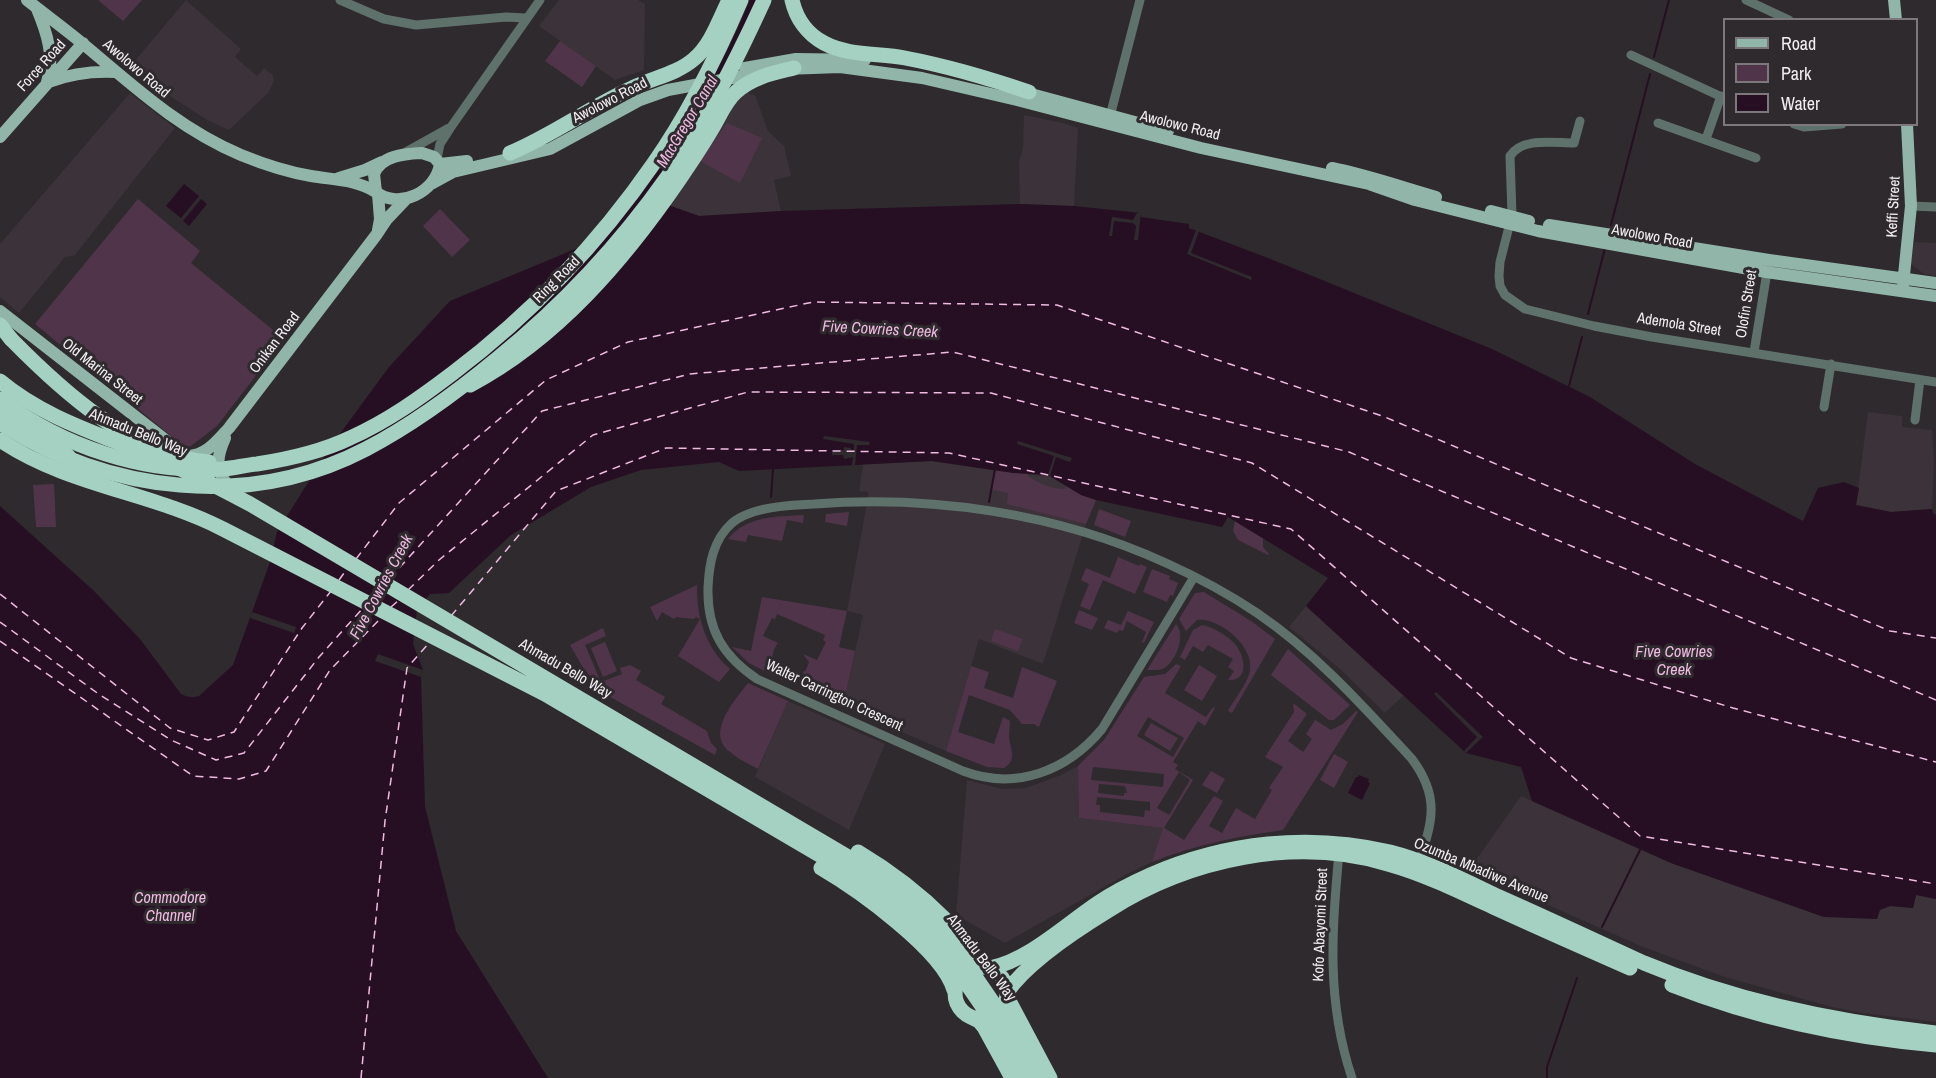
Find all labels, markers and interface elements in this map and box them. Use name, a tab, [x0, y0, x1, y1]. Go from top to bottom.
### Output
legend	[1723, 18, 1918, 126]
text: Road	[1781, 31, 1816, 56]
street label: Force Road	[14, 36, 70, 96]
street label: Awolowo Road	[99, 36, 173, 102]
text: Park	[1781, 61, 1811, 86]
water label: MacGregor Canal	[653, 73, 723, 171]
street label: Awolowo Road	[569, 74, 651, 128]
text: Water	[1781, 91, 1820, 116]
street label: Awolowo Road	[1138, 107, 1222, 145]
street label: Keffi Street	[1883, 176, 1905, 238]
street label: Awolowo Road	[1610, 221, 1694, 253]
street label: Ring Road	[530, 253, 584, 307]
street label: Olofin Street	[1733, 268, 1761, 340]
street label: Onikan Road	[246, 309, 304, 377]
street label: Ademola Street	[1636, 309, 1722, 341]
water label: Five Cowries Creek	[822, 317, 938, 343]
street label: Old Marina Street	[58, 335, 146, 409]
street label: Ahmadu Bello Way	[86, 405, 190, 461]
water label: Five Cowries Creek	[346, 531, 418, 643]
street label: Ahmadu Bello Way	[515, 635, 615, 703]
water label: Five Cowries Creek	[1635, 643, 1713, 681]
street label: Walter Carrington Crescent	[763, 656, 905, 736]
street label: Ozumba Mbadiwe Avenue	[1411, 834, 1551, 908]
street label: Kofo Abayomi Street	[1310, 868, 1332, 982]
water label: Commodore Channel	[134, 889, 206, 927]
street label: Ahmadu Bello Way	[942, 911, 1020, 1005]

